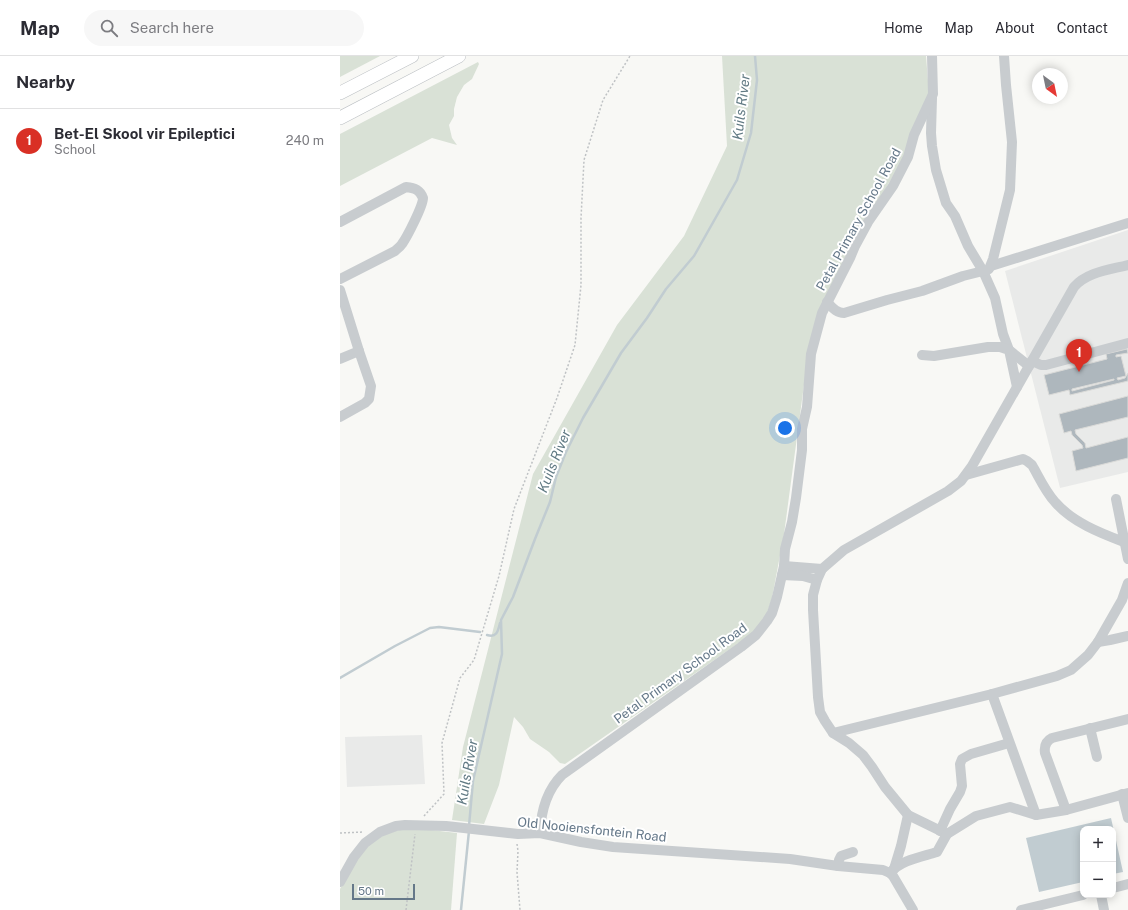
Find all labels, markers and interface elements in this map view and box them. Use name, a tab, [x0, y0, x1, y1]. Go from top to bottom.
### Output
search box	[84, 10, 364, 46]
text: Map	[20, 17, 60, 39]
icon: search	[98, 17, 120, 39]
text: Search here	[130, 19, 214, 36]
text: Home	[884, 20, 923, 36]
text: Map	[945, 20, 973, 36]
text: About	[995, 20, 1035, 36]
text: Contact	[1057, 20, 1108, 36]
north arrow	[1032, 68, 1068, 104]
text: Nearby	[16, 72, 75, 92]
water label: Kuils River	[729, 72, 753, 141]
text: Bet-El Skool vir Epileptici	[54, 125, 235, 142]
text: 1	[26, 133, 32, 148]
text: 240 m	[286, 133, 324, 148]
text: School	[54, 142, 96, 157]
street label: Petal Primary School Road	[813, 145, 904, 293]
pin: 1	[1066, 339, 1092, 372]
your location	[775, 418, 795, 438]
water label: Kuils River	[534, 427, 574, 495]
street label: Petal Primary School Road	[611, 620, 750, 727]
water label: Kuils River	[453, 737, 481, 806]
street label: Old Nooiensfontein Road	[517, 814, 667, 845]
map controls	[1080, 826, 1116, 898]
button: +	[1080, 826, 1116, 862]
button: −	[1080, 862, 1116, 898]
scale bar	[352, 882, 415, 901]
text: 50 m	[358, 885, 384, 897]

